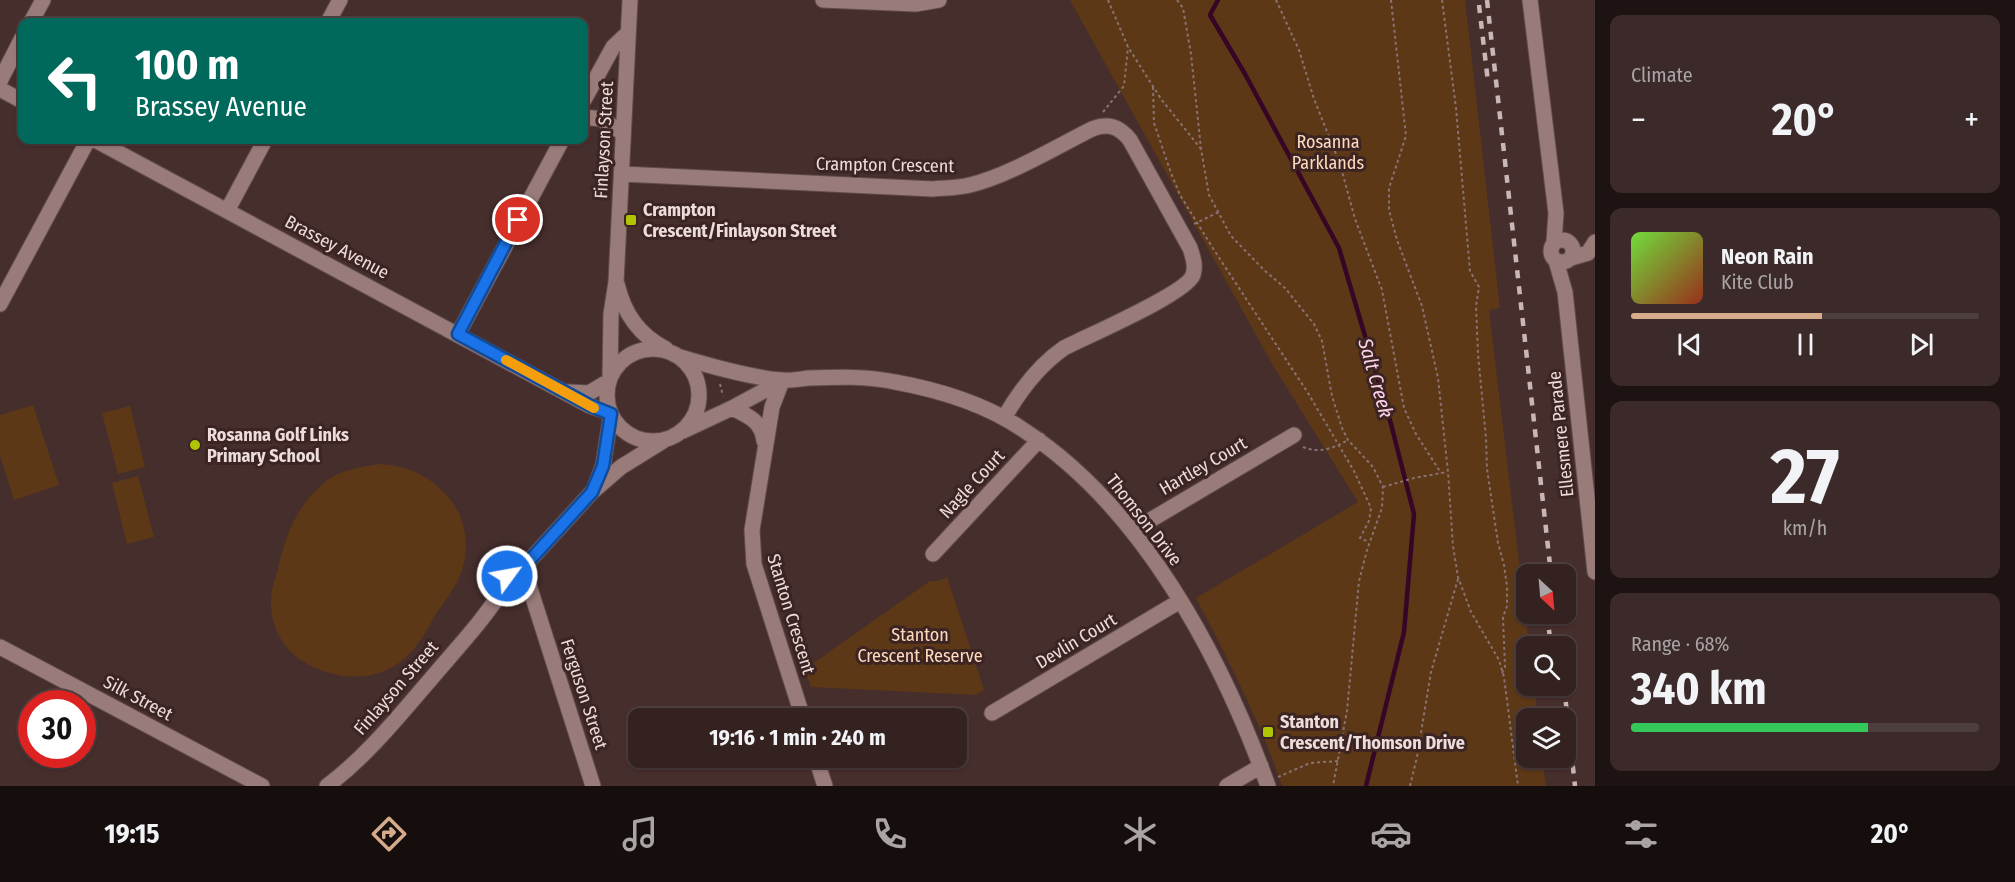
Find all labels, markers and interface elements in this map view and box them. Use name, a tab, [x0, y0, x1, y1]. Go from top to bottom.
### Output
text: 100 m	[135, 40, 239, 90]
icon: left	[36, 42, 114, 120]
text: Climate	[1631, 63, 1693, 87]
street label: Finlayson Street	[590, 81, 618, 199]
text: Brassey Avenue	[135, 91, 307, 123]
text: 20°	[1772, 93, 1838, 147]
text: −	[1631, 100, 1646, 140]
text: +	[1964, 100, 1979, 140]
park label: Rosanna Parklands	[1292, 131, 1364, 174]
street label: Crampton Crescent	[816, 153, 955, 177]
pin	[492, 194, 543, 245]
place label: Crampton Crescent/Finlayson Street	[643, 199, 837, 242]
icon: arrive	[501, 203, 534, 236]
street label: Brassey Avenue	[281, 210, 393, 284]
marker: Crampton Crescent/Finlayson Street	[624, 213, 638, 227]
text: Neon Rain	[1721, 243, 1814, 270]
text: Kite Club	[1721, 270, 1794, 294]
icon: previous	[1673, 328, 1706, 361]
icon: pause	[1789, 328, 1822, 361]
icon: next	[1905, 328, 1938, 361]
water label: Salt Creek	[1353, 335, 1399, 421]
street label: Ellesmere Parade	[1543, 370, 1579, 498]
place label: Rosanna Golf Links Primary School	[207, 424, 349, 467]
text: 27	[1771, 430, 1839, 524]
street label: Hartley Court	[1155, 432, 1251, 500]
marker: Rosanna Golf Links Primary School	[188, 438, 202, 452]
street label: Nagle Court	[935, 445, 1009, 523]
street label: Thomson Drive	[1101, 470, 1187, 570]
text: km/h	[1783, 516, 1827, 540]
position arrow	[475, 544, 539, 608]
street label: Stanton Crescent	[762, 551, 820, 677]
north arrow	[1516, 564, 1576, 624]
map controls	[1516, 564, 1576, 768]
street label: Devlin Court	[1032, 608, 1120, 674]
park label: Stanton Crescent Reserve	[857, 624, 983, 667]
text: Range · 68%	[1631, 632, 1730, 656]
street label: Finlayson Street	[349, 636, 443, 740]
street label: Ferguson Street	[556, 636, 612, 752]
button: search	[1516, 636, 1576, 696]
text: 340 km	[1631, 662, 1767, 716]
street label: Silk Street	[100, 671, 176, 725]
speed limit sign: 30	[18, 690, 96, 768]
button: layers	[1516, 708, 1576, 768]
place label: Stanton Crescent/Thomson Drive	[1280, 711, 1465, 754]
text: 19:16 · 1 min · 240 m	[709, 724, 886, 751]
marker: Stanton Crescent/Thomson Drive	[1261, 725, 1275, 739]
icon: directions	[368, 813, 410, 855]
icon: music	[619, 813, 661, 855]
icon: phone	[869, 813, 911, 855]
icon: climate	[1119, 813, 1161, 855]
icon: car	[1370, 813, 1412, 855]
icon: filters	[1620, 813, 1662, 855]
text: 19:15	[104, 818, 160, 850]
text: 20°	[1871, 818, 1911, 850]

